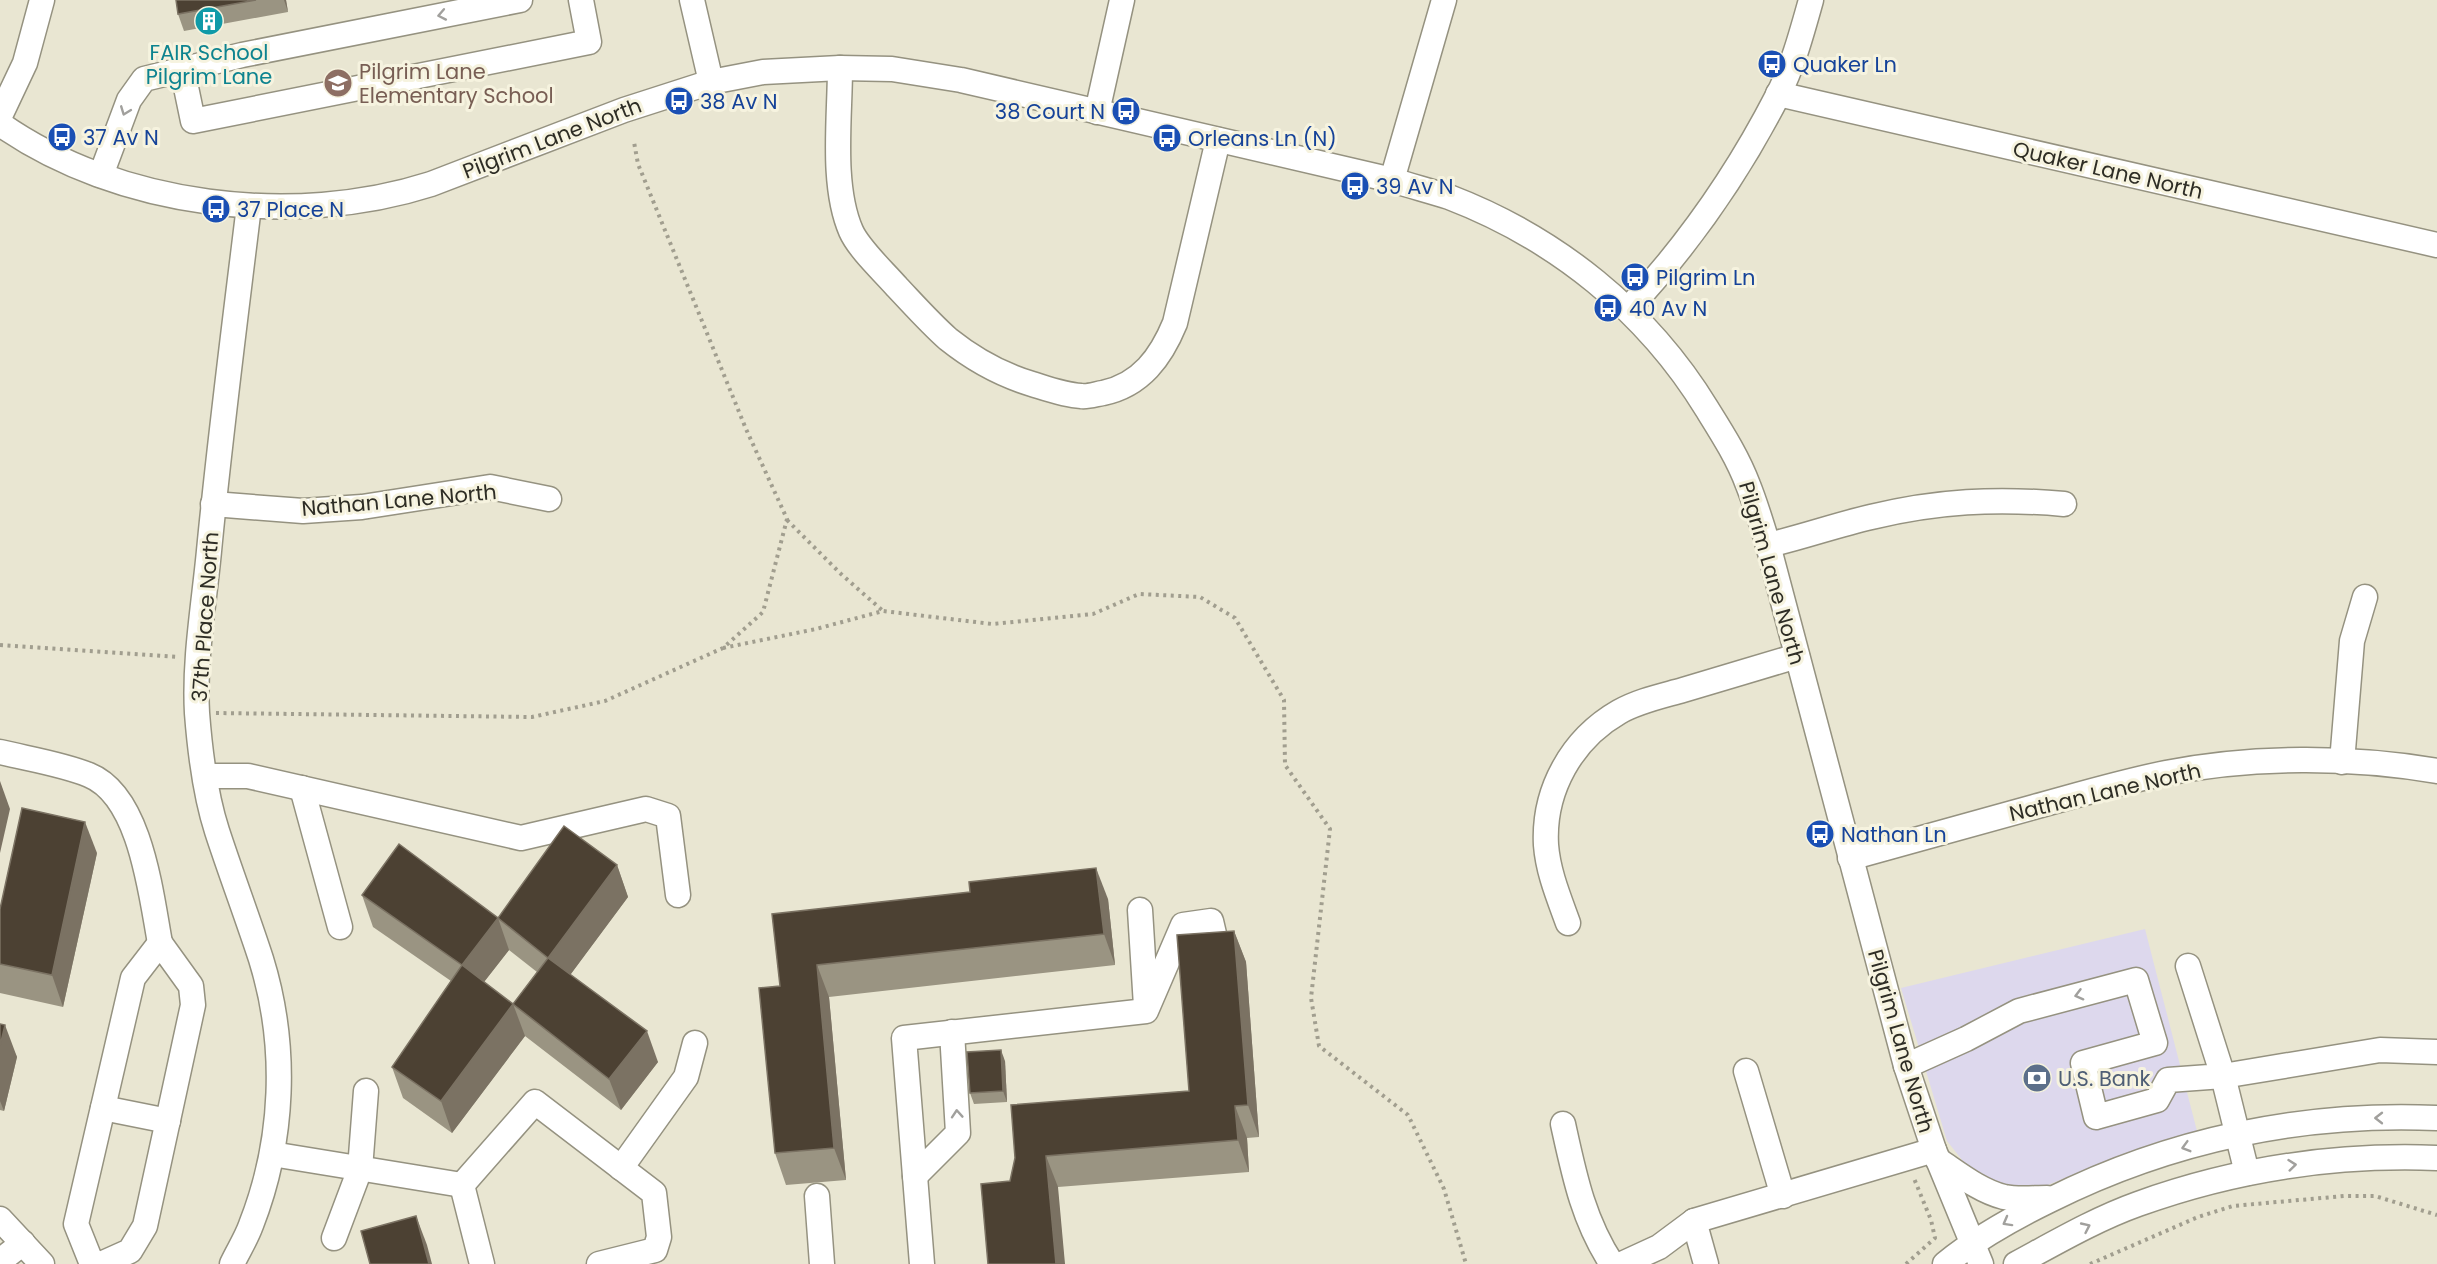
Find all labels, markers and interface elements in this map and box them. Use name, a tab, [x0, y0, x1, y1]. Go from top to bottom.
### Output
building icon: FAIR School Pilgrim Lane	[193, 5, 225, 37]
one-way arrow	[437, 8, 447, 21]
place label: FAIR School Pilgrim Lane	[146, 38, 272, 91]
bus stop icon: Quaker Ln	[1756, 48, 1788, 80]
place label: Quaker Ln	[1793, 50, 1897, 79]
place label: Pilgrim Lane Elementary School	[359, 57, 554, 110]
school or university icon: Pilgrim Lane Elementary School	[322, 67, 354, 99]
bus stop icon: 38 Av N	[663, 85, 695, 117]
place label: 38 Av N	[700, 87, 778, 116]
street label: Pilgrim Lane North	[458, 91, 646, 185]
bus stop icon: 38 Court N	[1110, 95, 1142, 127]
place label: 38 Court N	[995, 97, 1105, 126]
one-way arrow	[119, 105, 132, 116]
bus stop icon: 37 Av N	[46, 121, 78, 153]
bus stop icon: Orleans Ln (N)	[1151, 122, 1183, 154]
place label: 37 Av N	[83, 123, 159, 152]
place label: Orleans Ln (N)	[1188, 124, 1337, 153]
street label: Quaker Lane North	[2010, 134, 2206, 206]
bus stop icon: 39 Av N	[1339, 170, 1371, 202]
place label: 39 Av N	[1376, 172, 1454, 201]
bus stop icon: 37 Place N	[200, 193, 232, 225]
place label: 37 Place N	[237, 195, 344, 224]
bus stop icon: Pilgrim Ln	[1619, 261, 1651, 293]
place label: Pilgrim Ln	[1656, 263, 1755, 292]
bus stop icon: 40 Av N	[1592, 292, 1624, 324]
place label: 40 Av N	[1629, 294, 1707, 323]
street label: Nathan Lane North	[300, 477, 498, 523]
street label: Pilgrim Lane North	[1732, 478, 1812, 668]
street label: 37th Place North	[185, 531, 225, 703]
street label: Nathan Lane North	[2006, 756, 2204, 828]
bus stop icon: Nathan Ln	[1804, 818, 1836, 850]
place label: Nathan Ln	[1841, 820, 1947, 849]
street label: Pilgrim Lane North	[1861, 946, 1941, 1136]
one-way arrow	[2074, 988, 2085, 1000]
bank icon: U.S. Bank	[2021, 1062, 2053, 1094]
place label: U.S. Bank	[2058, 1064, 2150, 1093]
one-way arrow	[951, 1110, 964, 1119]
one-way arrow	[2374, 1112, 2383, 1124]
one-way arrow	[2181, 1139, 2191, 1152]
one-way arrow	[2287, 1159, 2296, 1172]
one-way arrow	[2003, 1215, 2013, 1226]
one-way arrow	[2080, 1223, 2091, 1235]

